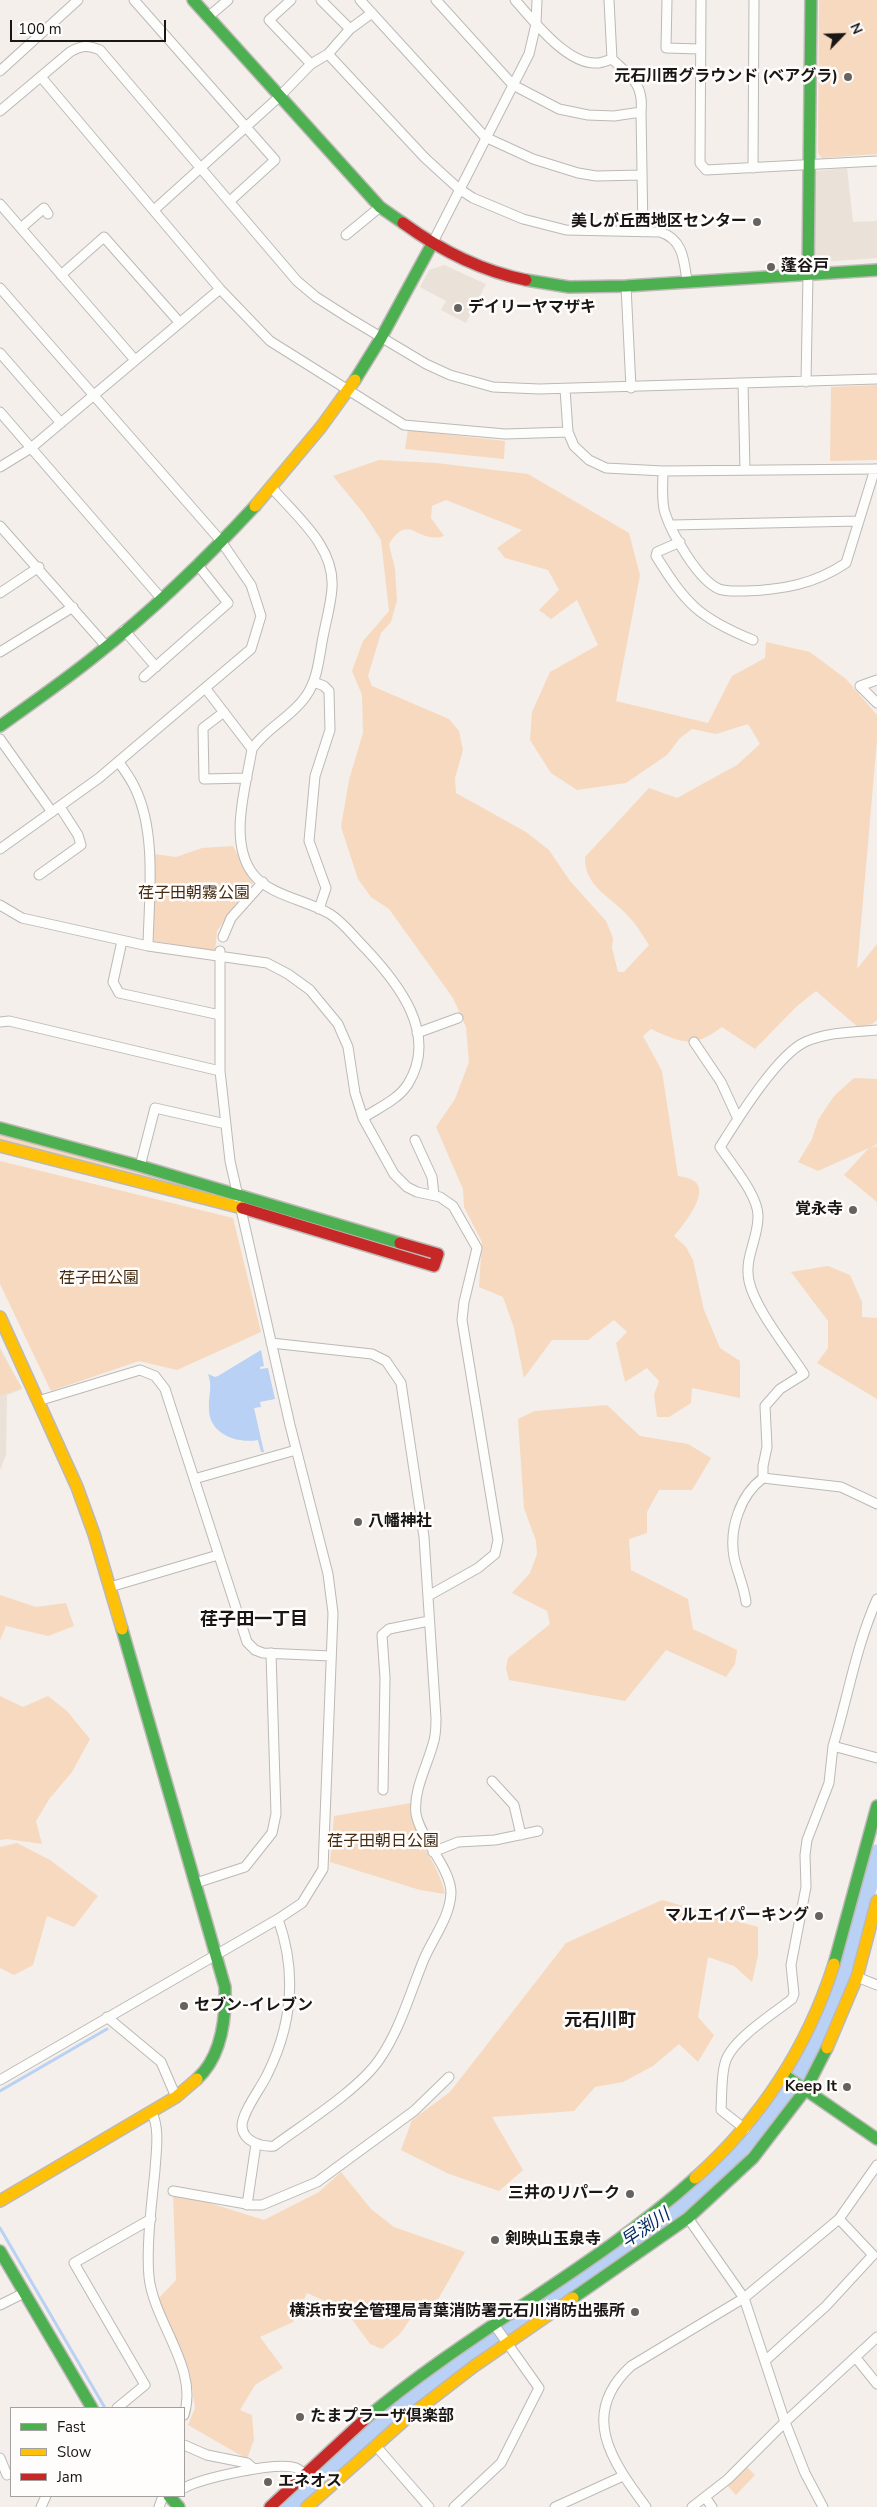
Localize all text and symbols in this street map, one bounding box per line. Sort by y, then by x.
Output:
scale bar [12,10,169,42]
north arrow [817,10,867,60]
text: 100 m [18,19,62,39]
text: N [845,20,867,37]
place label: 元石川西グラウンド (ベアグラ) [614,67,838,87]
marker: 元石川西グラウンド (ベアグラ) [842,71,854,83]
place label: 美しが丘西地区センター [571,212,747,232]
marker: 美しが丘西地区センター [751,216,763,228]
place label: 蓬谷戸 [781,257,829,277]
marker: 蓬谷戸 [765,261,777,273]
place label: デイリーヤマザキ [468,298,596,318]
marker: デイリーヤマザキ [452,302,464,314]
park label: 荏子田朝霧公園 [138,884,250,904]
place label: 覚永寺 [795,1200,843,1220]
marker: 覚永寺 [847,1204,859,1216]
park label: 荏子田公園 [59,1269,139,1289]
place label: 八幡神社 [368,1512,432,1532]
marker: 八幡神社 [352,1516,364,1528]
district label: 荏子田一丁目 [200,1610,308,1632]
park label: 荏子田朝日公園 [327,1832,439,1852]
place label: マルエイパーキング [665,1906,809,1926]
marker: マルエイパーキング [813,1910,825,1922]
place label: セブン-イレブン [194,1996,313,2016]
marker: セブン-イレブン [178,2000,190,2012]
district label: 元石川町 [564,2011,636,2033]
place label: Keep It [785,2077,837,2097]
marker: Keep It [841,2081,853,2093]
place label: 三井のリパーク [508,2184,620,2204]
marker: 三井のリパーク [624,2188,636,2200]
water label: 早渕川 [618,2205,674,2253]
place label: 剣映山玉泉寺 [505,2230,601,2250]
marker: 剣映山玉泉寺 [489,2234,501,2246]
place label: 横浜市安全管理局青葉消防署元石川消防出張所 [289,2302,625,2322]
marker: 横浜市安全管理局青葉消防署元石川消防出張所 [629,2306,641,2318]
legend [10,2407,185,2497]
place label: たまプラーザ倶楽部 [310,2407,454,2427]
marker: たまプラーザ倶楽部 [294,2411,306,2423]
text: Fast [57,2417,85,2437]
text: Slow [57,2442,91,2462]
text: Jam [57,2467,83,2487]
place label: エネオス [278,2472,342,2492]
marker: エネオス [262,2476,274,2488]

